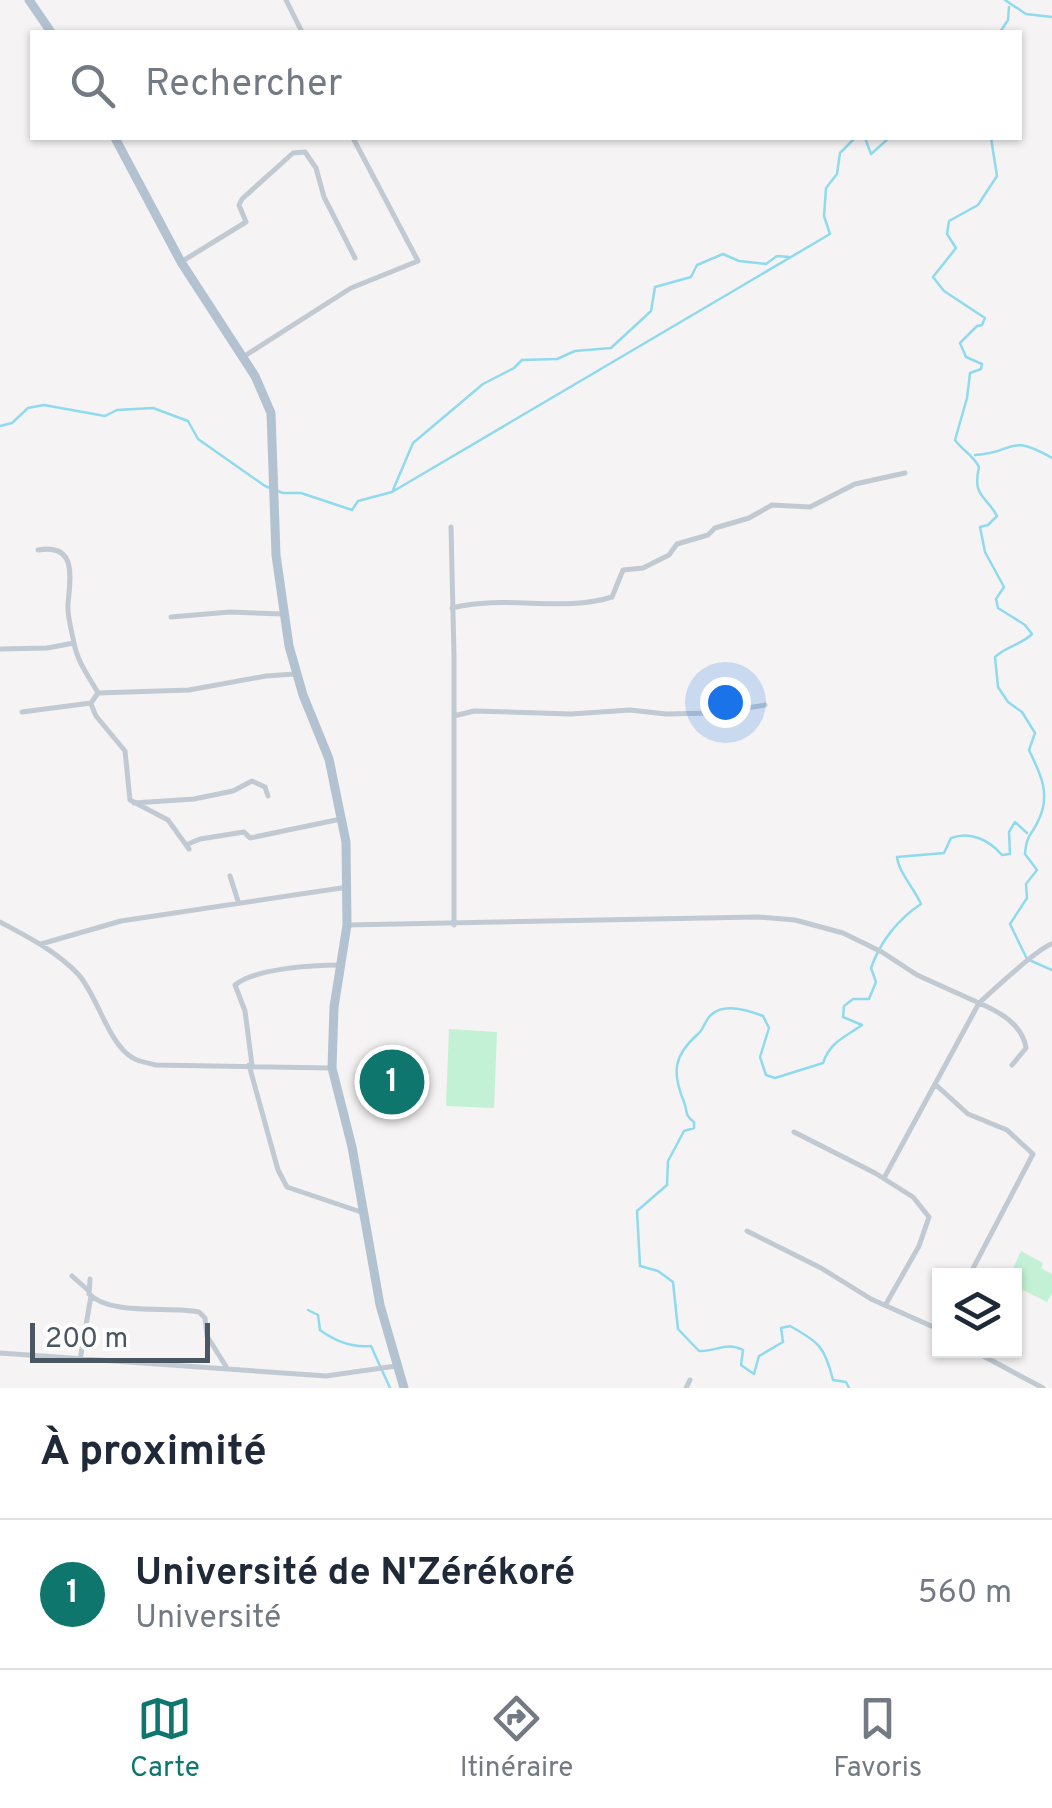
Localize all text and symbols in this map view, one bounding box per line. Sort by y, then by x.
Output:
search box [30,30,1022,140]
icon: search [65,58,120,113]
text: Rechercher [145,61,343,110]
your location [700,677,751,728]
pin: 1 [360,1044,424,1120]
map controls [932,1268,1022,1358]
button: layers [932,1268,1022,1358]
scale bar [30,1318,210,1362]
text: 200 m [45,1322,128,1358]
text: À proximité [40,1427,267,1480]
text: Université de N'Zérékoré [135,1550,575,1599]
text: 1 [66,1574,79,1614]
text: 560 m [918,1574,1012,1614]
text: Université [135,1599,281,1639]
tab: Carte [130,1691,200,1787]
tab: Itinéraire [460,1691,573,1787]
tab: Favoris [833,1691,922,1787]

